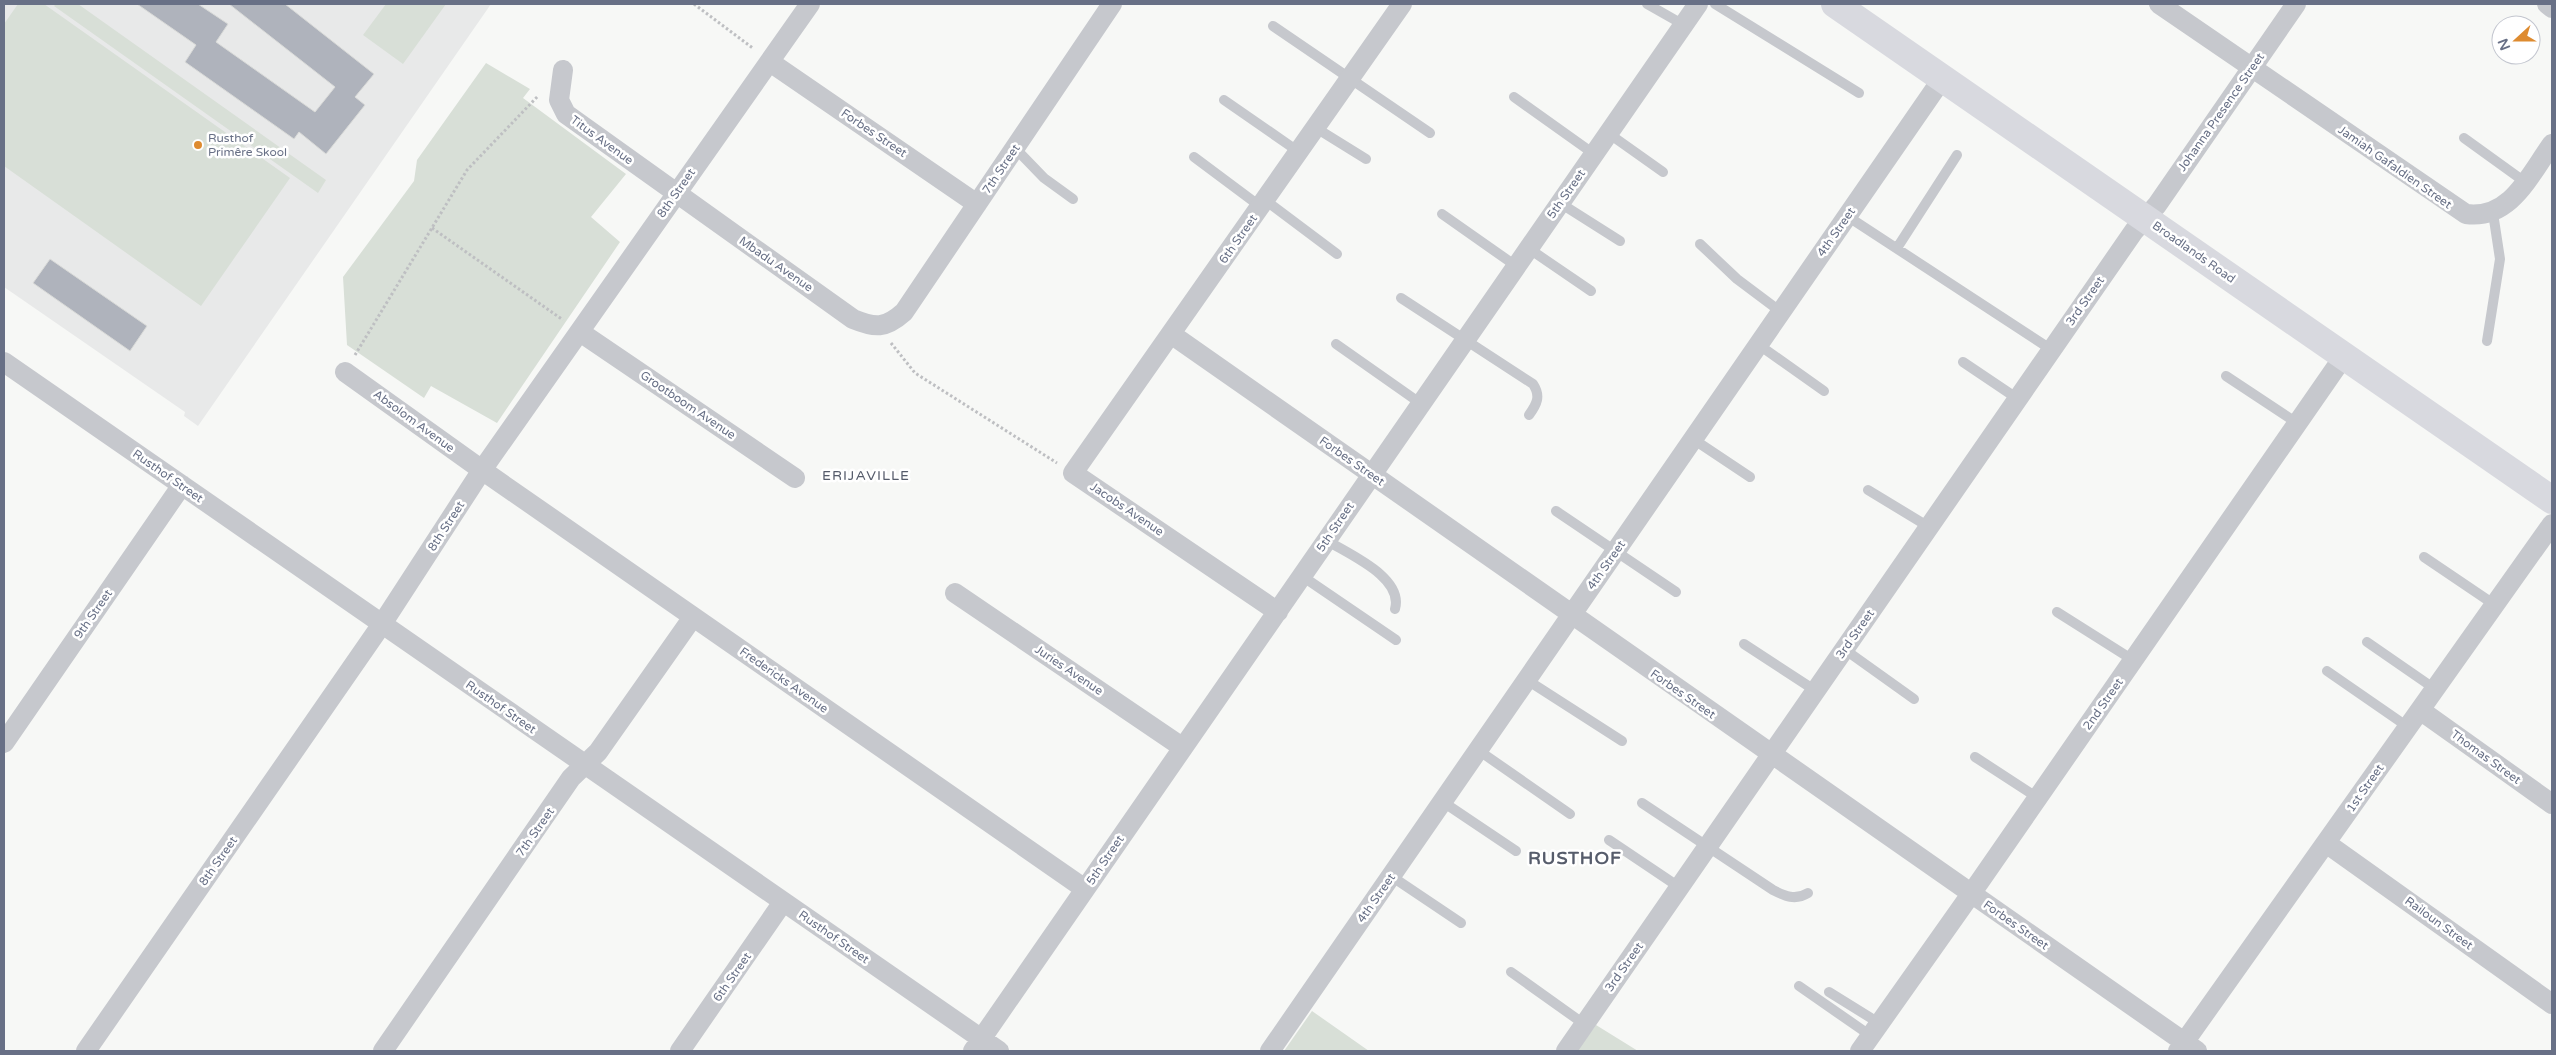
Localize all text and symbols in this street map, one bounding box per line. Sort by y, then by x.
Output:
north arrow [2491,15,2541,65]
text: N [2494,36,2514,53]
street label: Johanna Presence Street [2175,50,2267,174]
street label: Forbes Street [838,106,910,160]
street label: Titus Avenue [568,113,636,168]
street label: Jamiah Gafaldien Street [2336,122,2455,212]
place label: Rusthof Primêre Skool [208,131,287,159]
marker: Rusthof Primêre Skool [192,139,204,151]
street label: 7th Street [979,141,1023,196]
street label: 8th Street [654,165,698,220]
street label: 5th Street [1544,166,1588,221]
street label: 4th Street [1814,204,1858,259]
street label: 6th Street [1216,211,1260,266]
street label: Broadlands Road [2150,218,2238,286]
street label: Mbadu Avenue [736,233,816,295]
street label: 3rd Street [2063,273,2107,328]
street label: Grootboom Avenue [638,368,738,442]
street label: Absolom Avenue [371,387,457,455]
street label: Forbes Street [1317,433,1388,489]
street label: Rusthof Street [130,447,206,506]
district label: ERIJAVILLE [822,467,910,484]
street label: Jacobs Avenue [1088,479,1166,539]
street label: 8th Street [425,498,468,554]
street label: 5th Street [1313,499,1357,554]
street label: 4th Street [1584,537,1628,592]
street label: 9th Street [71,586,115,641]
street label: 3rd Street [1833,606,1877,661]
street label: Juries Avenue [1032,642,1106,698]
street label: Fredericks Avenue [737,644,831,716]
street label: Forbes Street [1648,666,1719,722]
street label: 2nd Street [2080,675,2126,733]
street label: Rusthof Street [463,678,539,737]
street label: Thomas Street [2448,727,2524,787]
street label: 1st Street [2343,761,2387,815]
street label: 7th Street [513,804,557,859]
street label: 5th Street [1083,832,1127,887]
street label: 8th Street [196,833,240,888]
district label: RUSTHOF [1528,847,1622,869]
street label: 4th Street [1354,870,1398,925]
street label: Railoun Street [2402,894,2476,953]
street label: Forbes Street [1981,897,2052,953]
street label: Rusthof Street [796,908,872,967]
street label: 3rd Street [1602,939,1646,994]
street label: 6th Street [710,949,754,1004]

